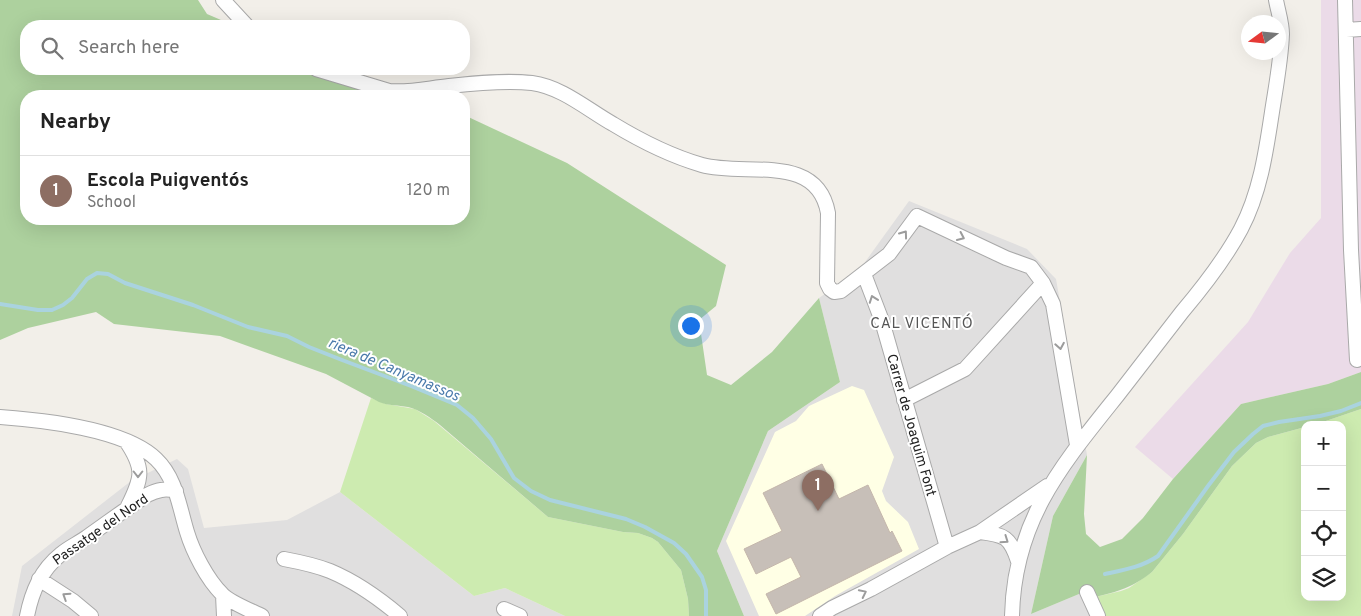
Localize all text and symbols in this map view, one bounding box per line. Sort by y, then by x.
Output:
north arrow [1241,15,1286,60]
search box [20,20,470,75]
icon: search [38,34,66,62]
text: Search here [78,36,180,60]
text: Nearby [40,109,111,136]
text: Escola Puigventós [87,169,249,193]
text: 1 [53,181,59,201]
text: 120 m [407,181,450,201]
text: School [87,193,136,213]
one-way arrow [898,230,907,240]
one-way arrow [956,230,965,241]
one-way arrow [869,296,879,304]
your location [678,313,704,339]
district label: CAL VICENTÓ [870,313,974,334]
water label: riera de Canyamassos [325,334,462,407]
one-way arrow [1055,342,1065,351]
street label: Carrer de Joaquim Font [882,352,939,499]
map controls [1301,421,1346,601]
button: + [1301,421,1346,466]
button: − [1301,466,1346,511]
one-way arrow [133,470,143,478]
pin: 1 [802,470,834,511]
street label: Passatge del Nord [50,491,152,570]
button: locate [1301,511,1346,556]
one-way arrow [999,534,1009,543]
button: layers [1301,556,1346,601]
one-way arrow [858,589,867,599]
one-way arrow [62,593,72,602]

